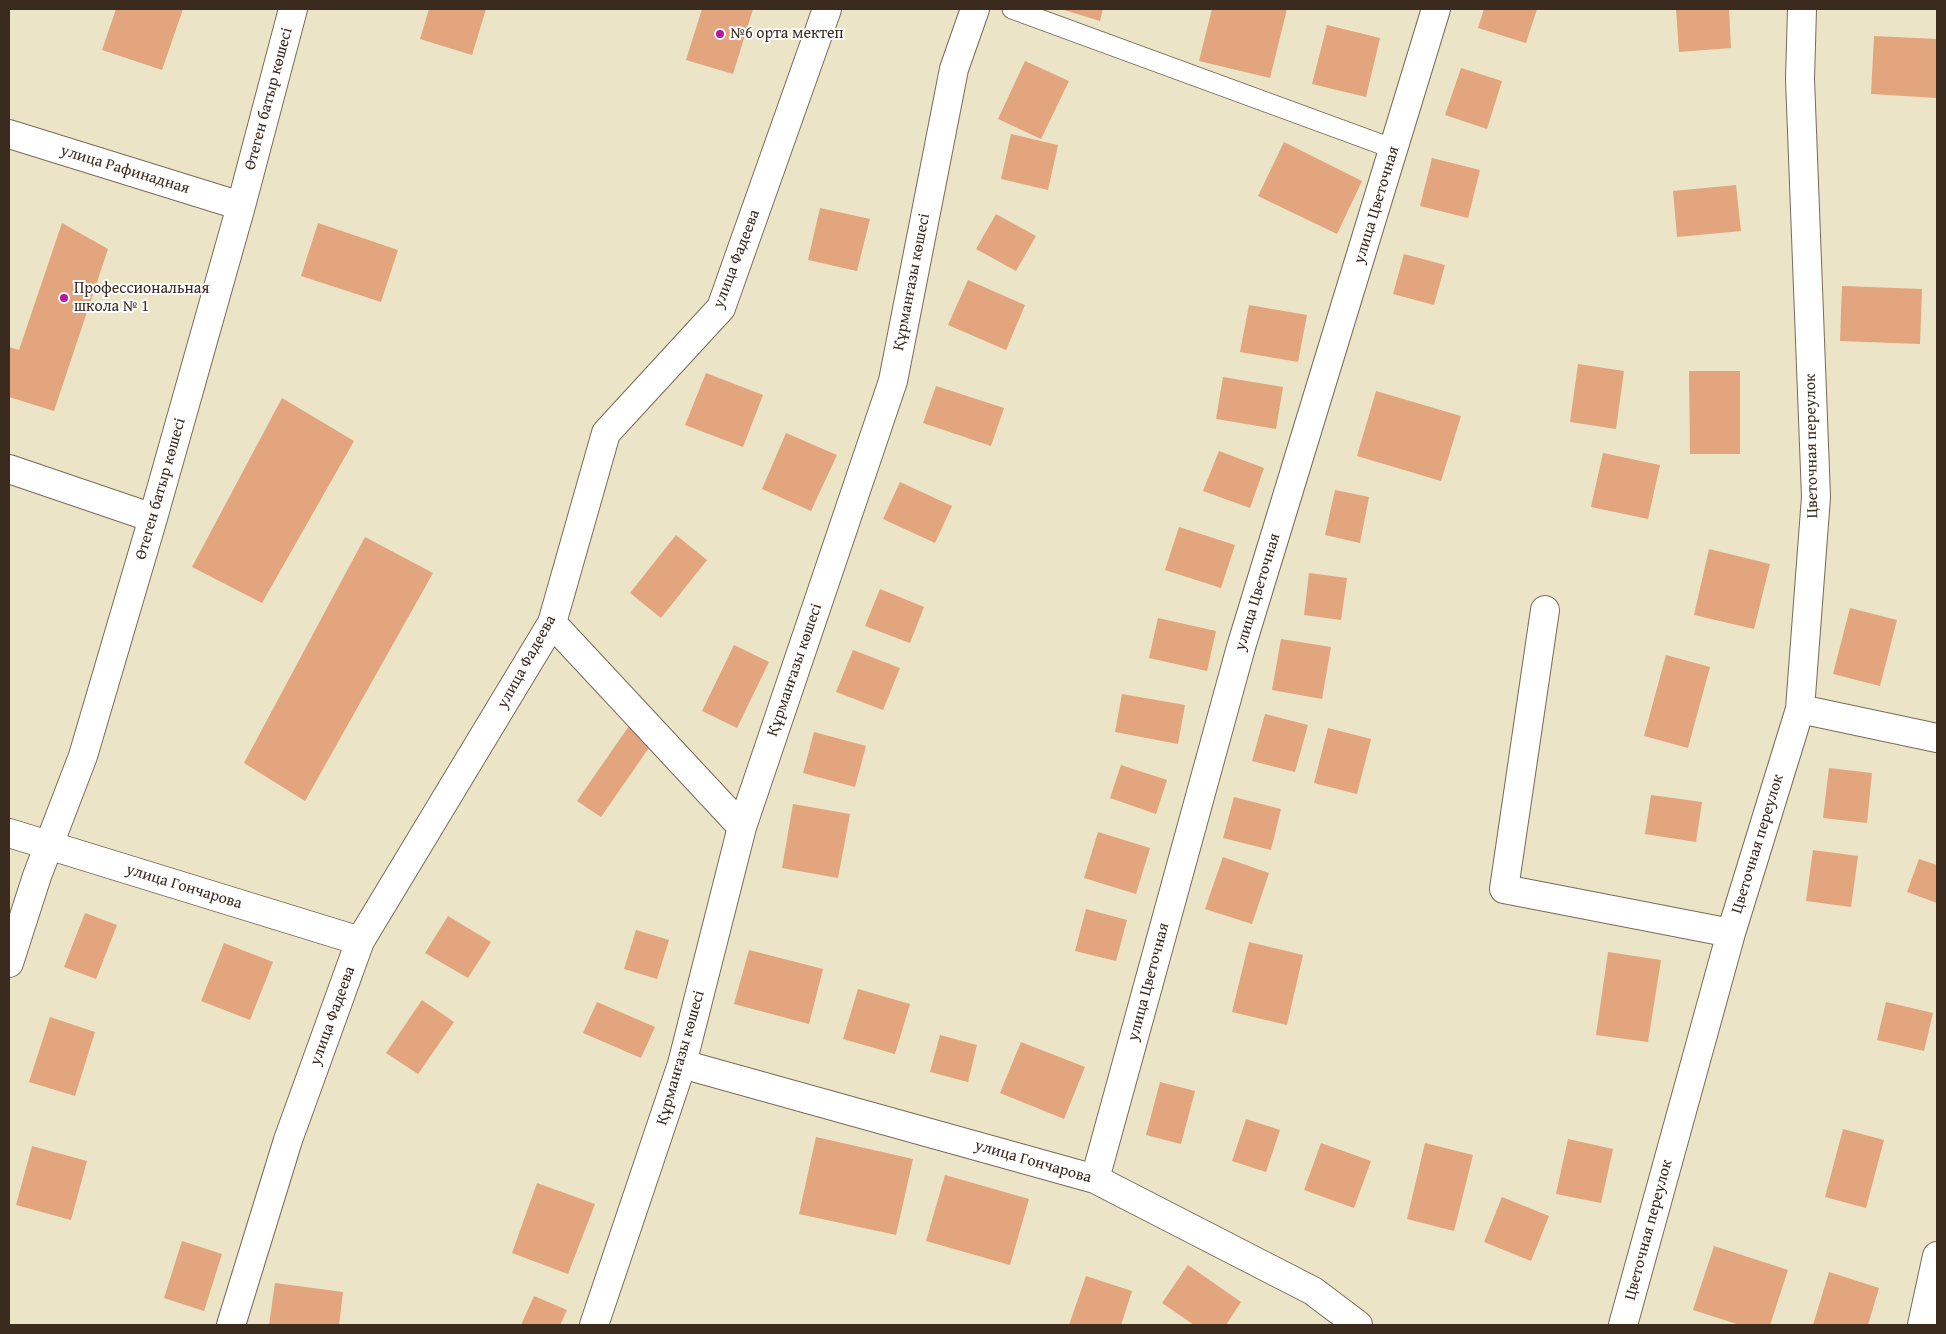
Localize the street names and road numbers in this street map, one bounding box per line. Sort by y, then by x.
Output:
street label: Өтеген батыр көшесі [241,26,297,172]
street label: улица Рафинадная [58,141,192,199]
street label: улица Цветочная [1350,144,1404,266]
street label: улица Фадеева [709,207,765,311]
street label: Құрманғазы көшесі [889,212,935,352]
street label: Цветочная переулок [1801,373,1823,519]
street label: Өтеген батыр көшесі [132,416,190,562]
street label: улица Цветочная [1231,531,1285,653]
street label: Құрманғазы көшесі [763,601,827,739]
street label: улица Фадеева [493,612,561,712]
street label: Цветочная переулок [1728,772,1788,916]
street label: улица Гончарова [124,860,244,914]
street label: улица Цветочная [1124,921,1174,1043]
street label: улица Фадеева [306,964,360,1068]
street label: Құрманғазы көшесі [653,988,709,1128]
street label: улица Гончарова [973,1136,1093,1188]
street label: Цветочная переулок [1621,1158,1677,1302]

